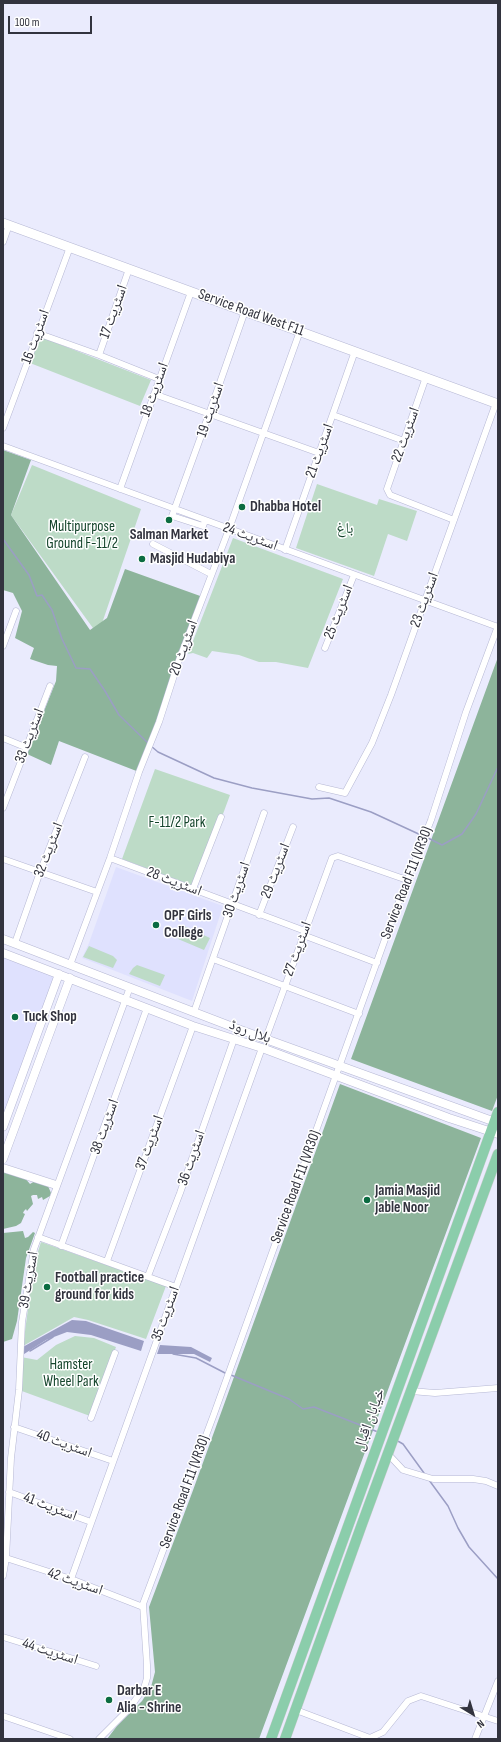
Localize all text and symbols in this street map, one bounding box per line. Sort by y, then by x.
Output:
scale bar [10,8,94,34]
text: 100 m [15,15,40,30]
street label: اسٹریٹ 17 [96,283,132,341]
street label: Service Road West F11 [196,285,306,341]
street label: اسٹریٹ 16 [18,307,54,367]
street label: اسٹریٹ 18 [137,360,173,420]
street label: اسٹریٹ 19 [193,380,229,440]
street label: اسٹریٹ 22 [388,405,424,465]
street label: اسٹریٹ 21 [302,422,338,480]
place label: Dhabba Hotel [250,498,321,516]
marker: Dhabba Hotel [237,502,247,512]
marker: Salman Market [164,515,174,525]
park label: Multipurpose Ground F-11/2 [46,518,118,553]
street label: اسٹریٹ 24 [220,519,280,555]
park label: باغ [337,520,353,538]
place label: Salman Market [130,526,208,544]
place label: Masjid Hudabiya [150,550,235,568]
marker: Masjid Hudabiya [137,554,147,564]
street label: اسٹریٹ 23 [407,570,443,630]
street label: اسٹریٹ 25 [320,582,358,642]
street label: اسٹریٹ 20 [166,618,202,678]
street label: اسٹریٹ 33 [11,706,49,766]
park label: F-11/2 Park [149,814,205,832]
street label: اسٹریٹ 32 [30,820,68,880]
street label: Service Road F11 (VR30) [377,824,437,942]
street label: اسٹریٹ 29 [257,841,295,901]
street label: اسٹریٹ 30 [219,860,255,920]
street label: اسٹریٹ 28 [144,863,204,901]
place label: OPF Girls College [164,907,212,942]
street label: اسٹریٹ 27 [280,919,316,979]
marker: OPF Girls College [151,920,161,930]
place label: Tuck Shop [23,1008,77,1026]
marker: Tuck Shop [10,1012,20,1022]
street label: ہلال روڈ [226,1016,274,1048]
street label: اسٹریٹ 38 [87,1097,123,1157]
street label: اسٹریٹ 37 [132,1113,168,1173]
street label: اسٹریٹ 36 [174,1128,210,1188]
street label: Service Road F11 (VR30) [267,1128,325,1246]
place label: Jamia Masjid Jable Noor [375,1182,440,1217]
marker: Jamia Masjid Jable Noor [362,1195,372,1205]
street label: اسٹریٹ 39 [15,1250,43,1310]
place label: Football practice ground for kids [55,1269,144,1304]
marker: Football practice ground for kids [42,1282,52,1292]
street label: اسٹریٹ 35 [148,1284,184,1344]
park label: Hamster Wheel Park [43,1356,99,1391]
street label: خیابان اقبال [350,1386,390,1454]
street label: اسٹریٹ 40 [34,1426,94,1462]
street label: Service Road F11 (VR30) [156,1433,214,1551]
street label: اسٹریٹ 41 [21,1489,79,1525]
street label: اسٹریٹ 42 [45,1564,105,1600]
street label: اسٹریٹ 44 [20,1635,80,1669]
place label: Darbar E Alia - Shrine [117,1682,181,1717]
north arrow [453,1694,493,1734]
marker: Darbar E Alia - Shrine [104,1695,114,1705]
text: N [474,1717,487,1731]

